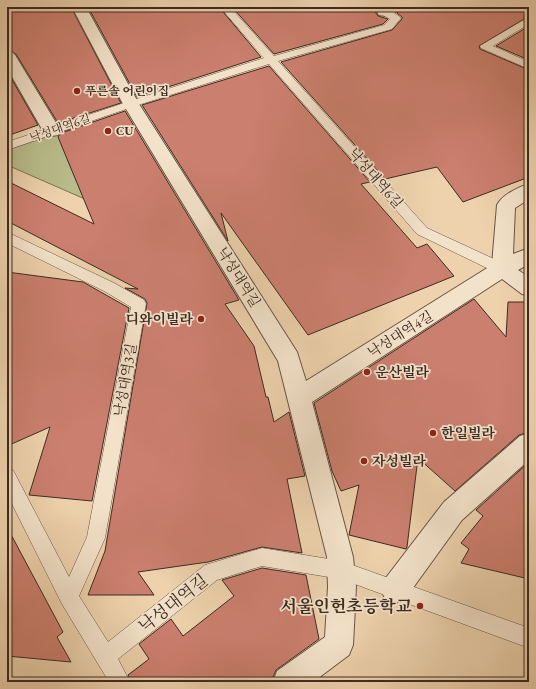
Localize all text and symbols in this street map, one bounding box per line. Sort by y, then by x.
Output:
place label: 푸른솔 어린이집 [85,83,169,99]
marker: 푸른솔 어린이집 [72,86,82,96]
street label: 낙성대역6길 [27,110,93,146]
place label: CU [116,123,134,139]
marker: CU [103,126,113,136]
street label: 낙성대역6길 [345,144,407,212]
street label: 낙성대역길 [213,244,265,310]
street label: 낙성대역4길 [364,307,436,361]
place label: 디와이빌라 [125,310,193,328]
marker: 디와이빌라 [196,314,206,324]
street label: 낙성대역3길 [110,342,140,418]
place label: 운산빌라 [375,363,430,381]
marker: 운산빌라 [362,367,372,377]
place label: 한일빌라 [441,424,496,442]
marker: 한일빌라 [428,428,438,438]
place label: 자성빌라 [372,452,427,470]
marker: 자성빌라 [359,456,369,466]
street label: 낙성대역길 [134,569,212,637]
place label: 서울인헌초등학교 [281,595,413,617]
marker: 서울인헌초등학교 [415,601,425,611]

